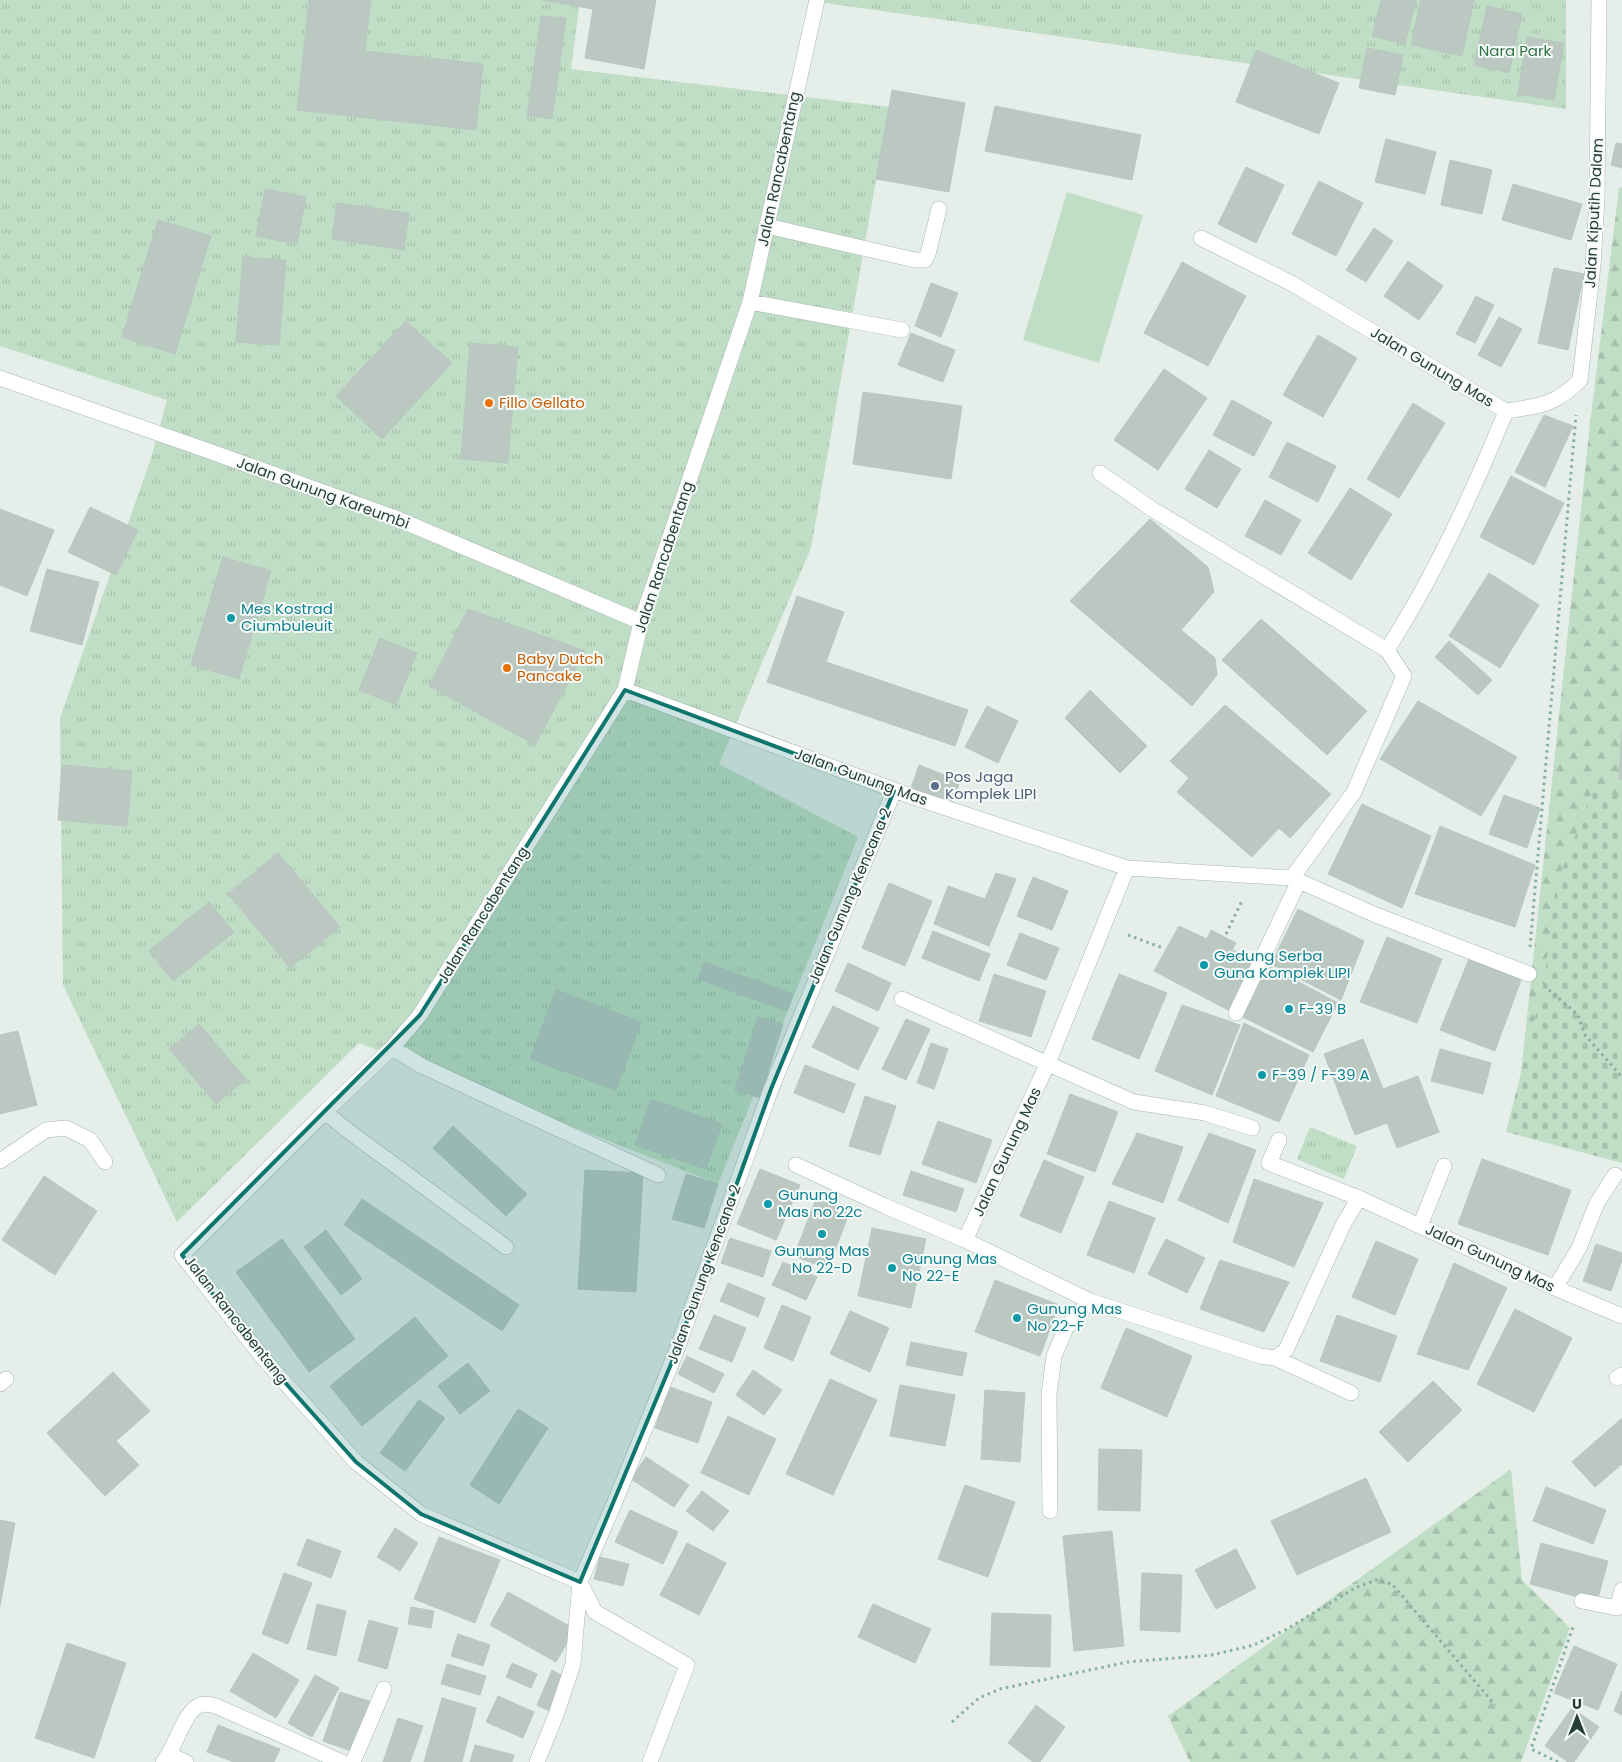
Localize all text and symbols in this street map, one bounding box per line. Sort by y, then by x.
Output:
park label: Nara Park [1479,40,1552,61]
street label: Jalan Rancabentang [752,89,805,248]
street label: Jalan Kiputih Dalam [1579,137,1608,289]
street label: Jalan Gunung Mas [1367,321,1498,412]
place label: Fillo Gellato [499,392,585,413]
marker: Fillo Gellato [483,397,495,409]
street label: Jalan Gunung Kareumbi [234,451,413,534]
street label: Jalan Rancabentang [629,478,698,635]
place label: Mes Kostrad Ciumbuleuit [241,598,333,636]
marker: Mes Kostrad Ciumbuleuit [225,612,237,624]
place label: Baby Dutch Pancake [517,648,603,686]
marker: Baby Dutch Pancake [501,662,513,674]
street label: Jalan Gunung Mas [792,743,931,811]
place label: Pos Jaga Komplek LIPI [945,766,1036,804]
marker: Pos Jaga Komplek LIPI [929,780,941,792]
street label: Jalan Gunung Kencana 2 [803,805,896,987]
street label: Jalan Rancabentang [432,842,533,987]
place label: Gedung Serba Guna Komplek LIPI [1214,945,1350,983]
marker: Gedung Serba Guna Komplek LIPI [1198,959,1210,971]
place label: F-39 B [1299,998,1346,1019]
marker: F-39 B [1283,1003,1295,1015]
place label: F-39 / F-39 A [1272,1064,1370,1085]
marker: F-39 / F-39 A [1256,1069,1268,1081]
street label: Jalan Gunung Mas [967,1083,1046,1220]
street label: Jalan Gunung Kencana 2 [661,1181,746,1366]
place label: Gunung Mas no 22c [778,1184,862,1222]
marker: Gunung Mas no 22c [762,1198,774,1210]
street label: Jalan Gunung Mas [1422,1218,1559,1297]
marker: Gunung Mas No 22-D [816,1228,828,1240]
place label: Gunung Mas No 22-D [774,1240,870,1278]
place label: Gunung Mas No 22-E [902,1248,997,1286]
street label: Jalan Rancabentang [179,1251,293,1388]
marker: Gunung Mas No 22-E [886,1262,898,1274]
place label: Gunung Mas No 22-F [1027,1298,1122,1336]
marker: Gunung Mas No 22-F [1011,1312,1023,1324]
north arrow [1552,1692,1602,1742]
text: U [1572,1694,1582,1714]

